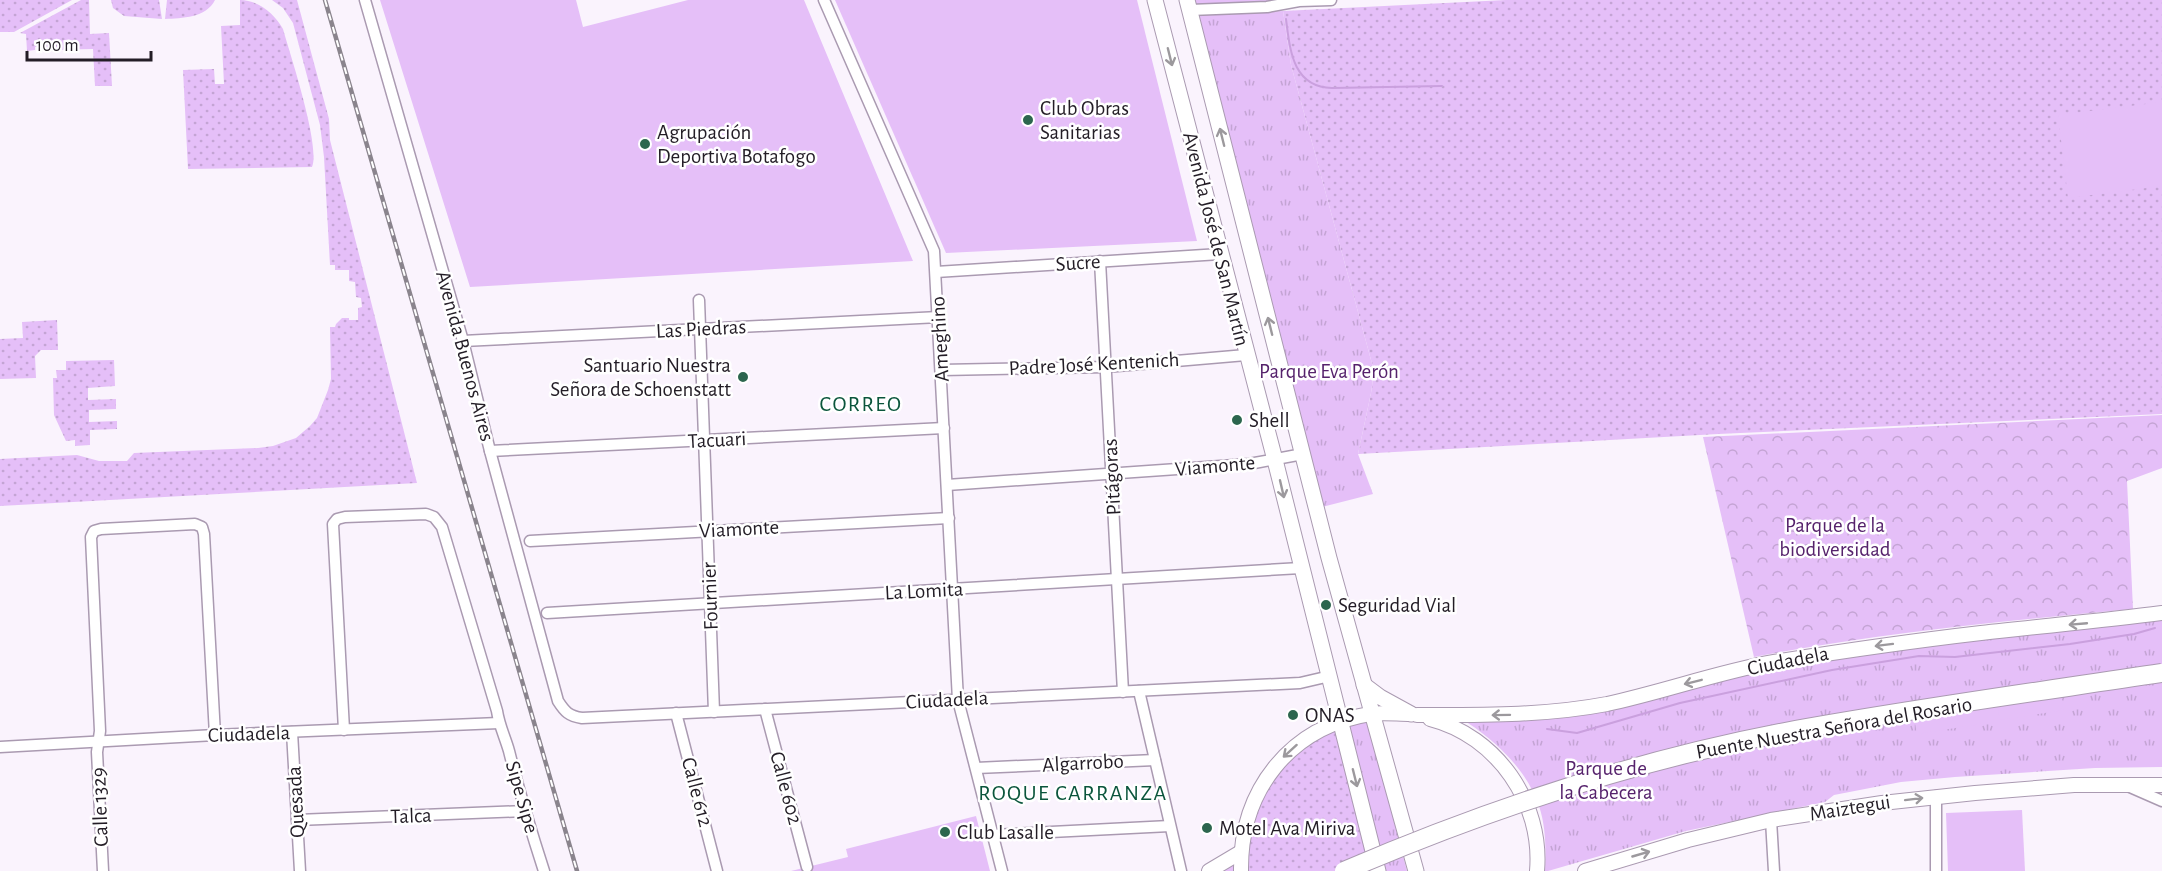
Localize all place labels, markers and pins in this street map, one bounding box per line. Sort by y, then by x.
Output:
place label: Club Obras Sanitarias [1040,98,1129,143]
marker: Club Obras Sanitarias [1021,113,1035,127]
place label: Agrupación Deportiva Botafogo [657,122,816,167]
marker: Agrupación Deportiva Botafogo [638,137,652,151]
place label: Santuario Nuestra Señora de Schoenstatt [550,355,731,400]
marker: Santuario Nuestra Señora de Schoenstatt [736,370,750,384]
place label: Shell [1249,410,1290,431]
marker: Shell [1230,413,1244,427]
place label: Seguridad Vial [1338,595,1456,616]
marker: Seguridad Vial [1319,598,1333,612]
place label: ONAS [1305,705,1355,726]
marker: ONAS [1286,708,1300,722]
place label: Motel Ava Miriva [1219,818,1356,839]
marker: Motel Ava Miriva [1200,821,1214,835]
place label: Club Lasalle [957,822,1054,843]
marker: Club Lasalle [938,825,952,839]

